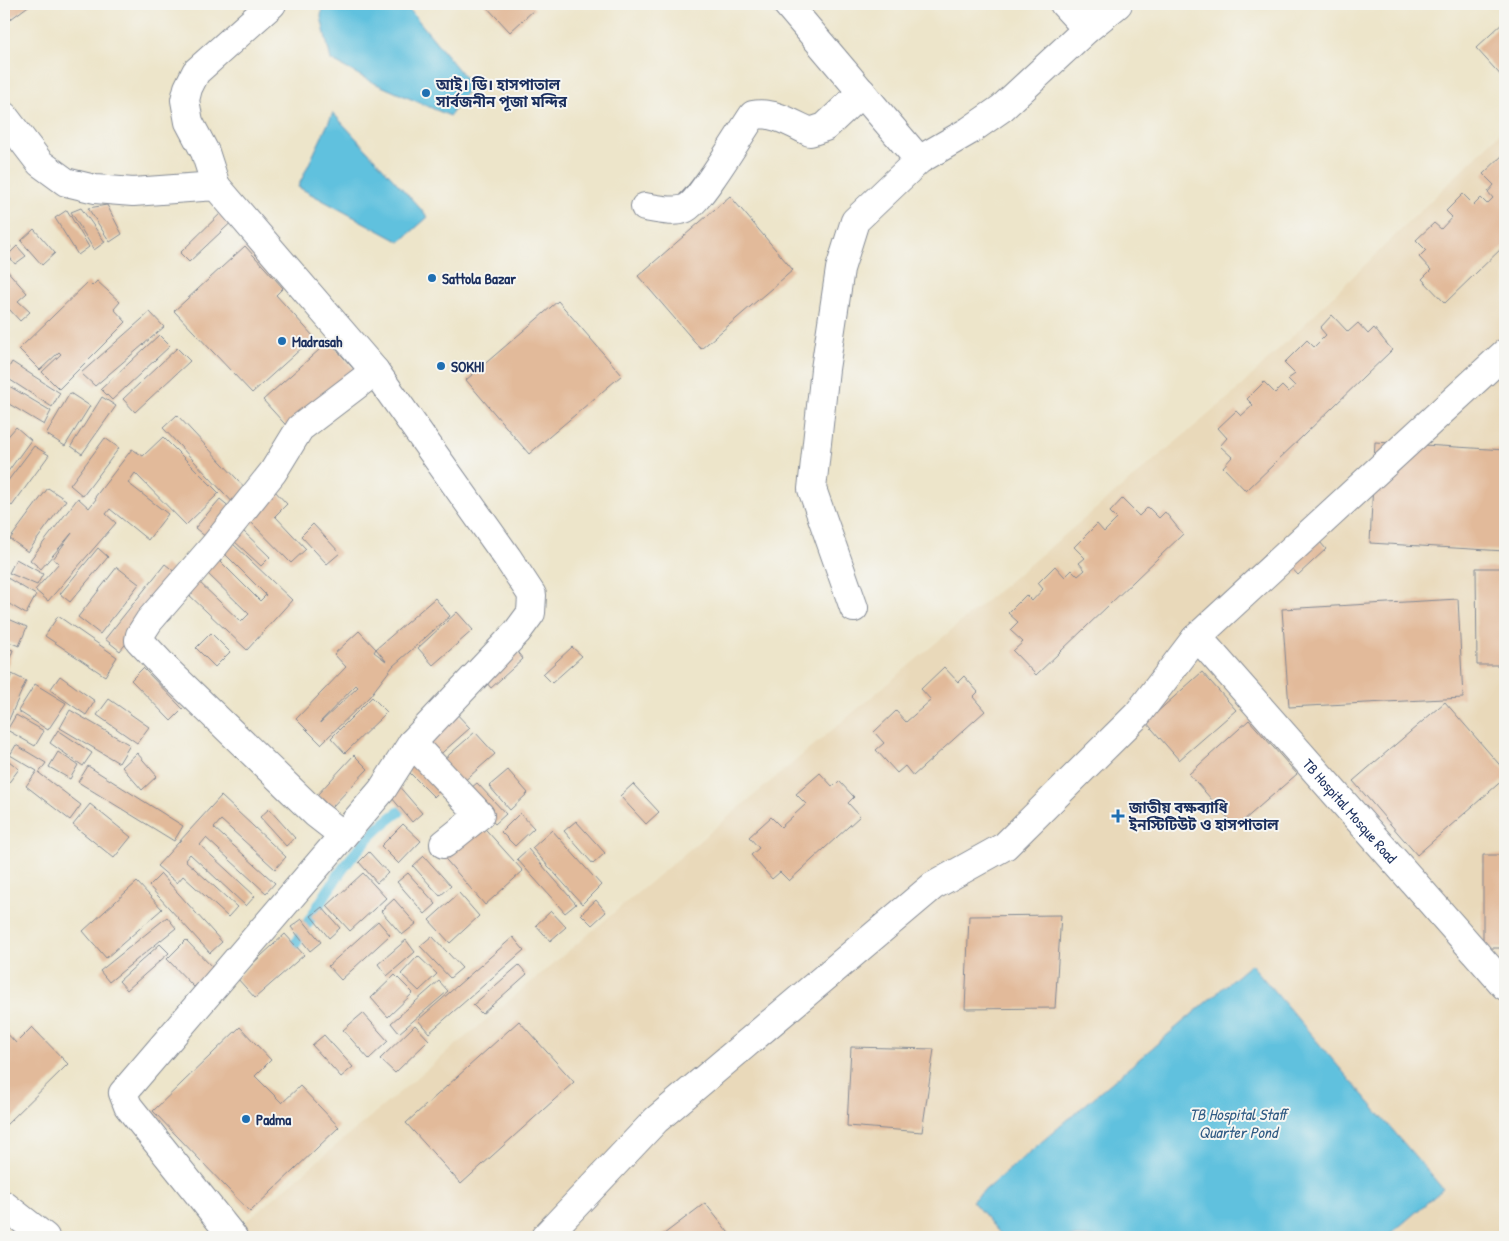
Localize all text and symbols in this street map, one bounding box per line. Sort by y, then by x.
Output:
place label: আই। ডি। হাসপাতাল সার্বজনীন পূজা মন্দির [435,74,568,112]
marker: আই। ডি। হাসপাতাল সার্বজনীন পূজা মন্দির [420,87,432,99]
place label: Sattola Bazar [442,268,516,289]
marker: Sattola Bazar [426,272,438,284]
place label: Madrasah [292,331,343,352]
marker: Madrasah [276,335,288,347]
place label: SOKHI [451,356,485,377]
marker: SOKHI [435,360,447,372]
street label: TB Hospital Mosque Road [1298,754,1402,867]
place label: জাতীয় বক্ষব্যাধি ইনস্টিটিউট ও হাসপাতাল [1128,797,1279,835]
marker: জাতীয় বক্ষব্যাধি ইনস্টিটিউট ও হাসপাতাল [1111,809,1125,823]
water label: TB Hospital Staff Quarter Pond [1189,1103,1290,1143]
place label: Padma [256,1109,291,1130]
marker: Padma [240,1113,252,1125]

